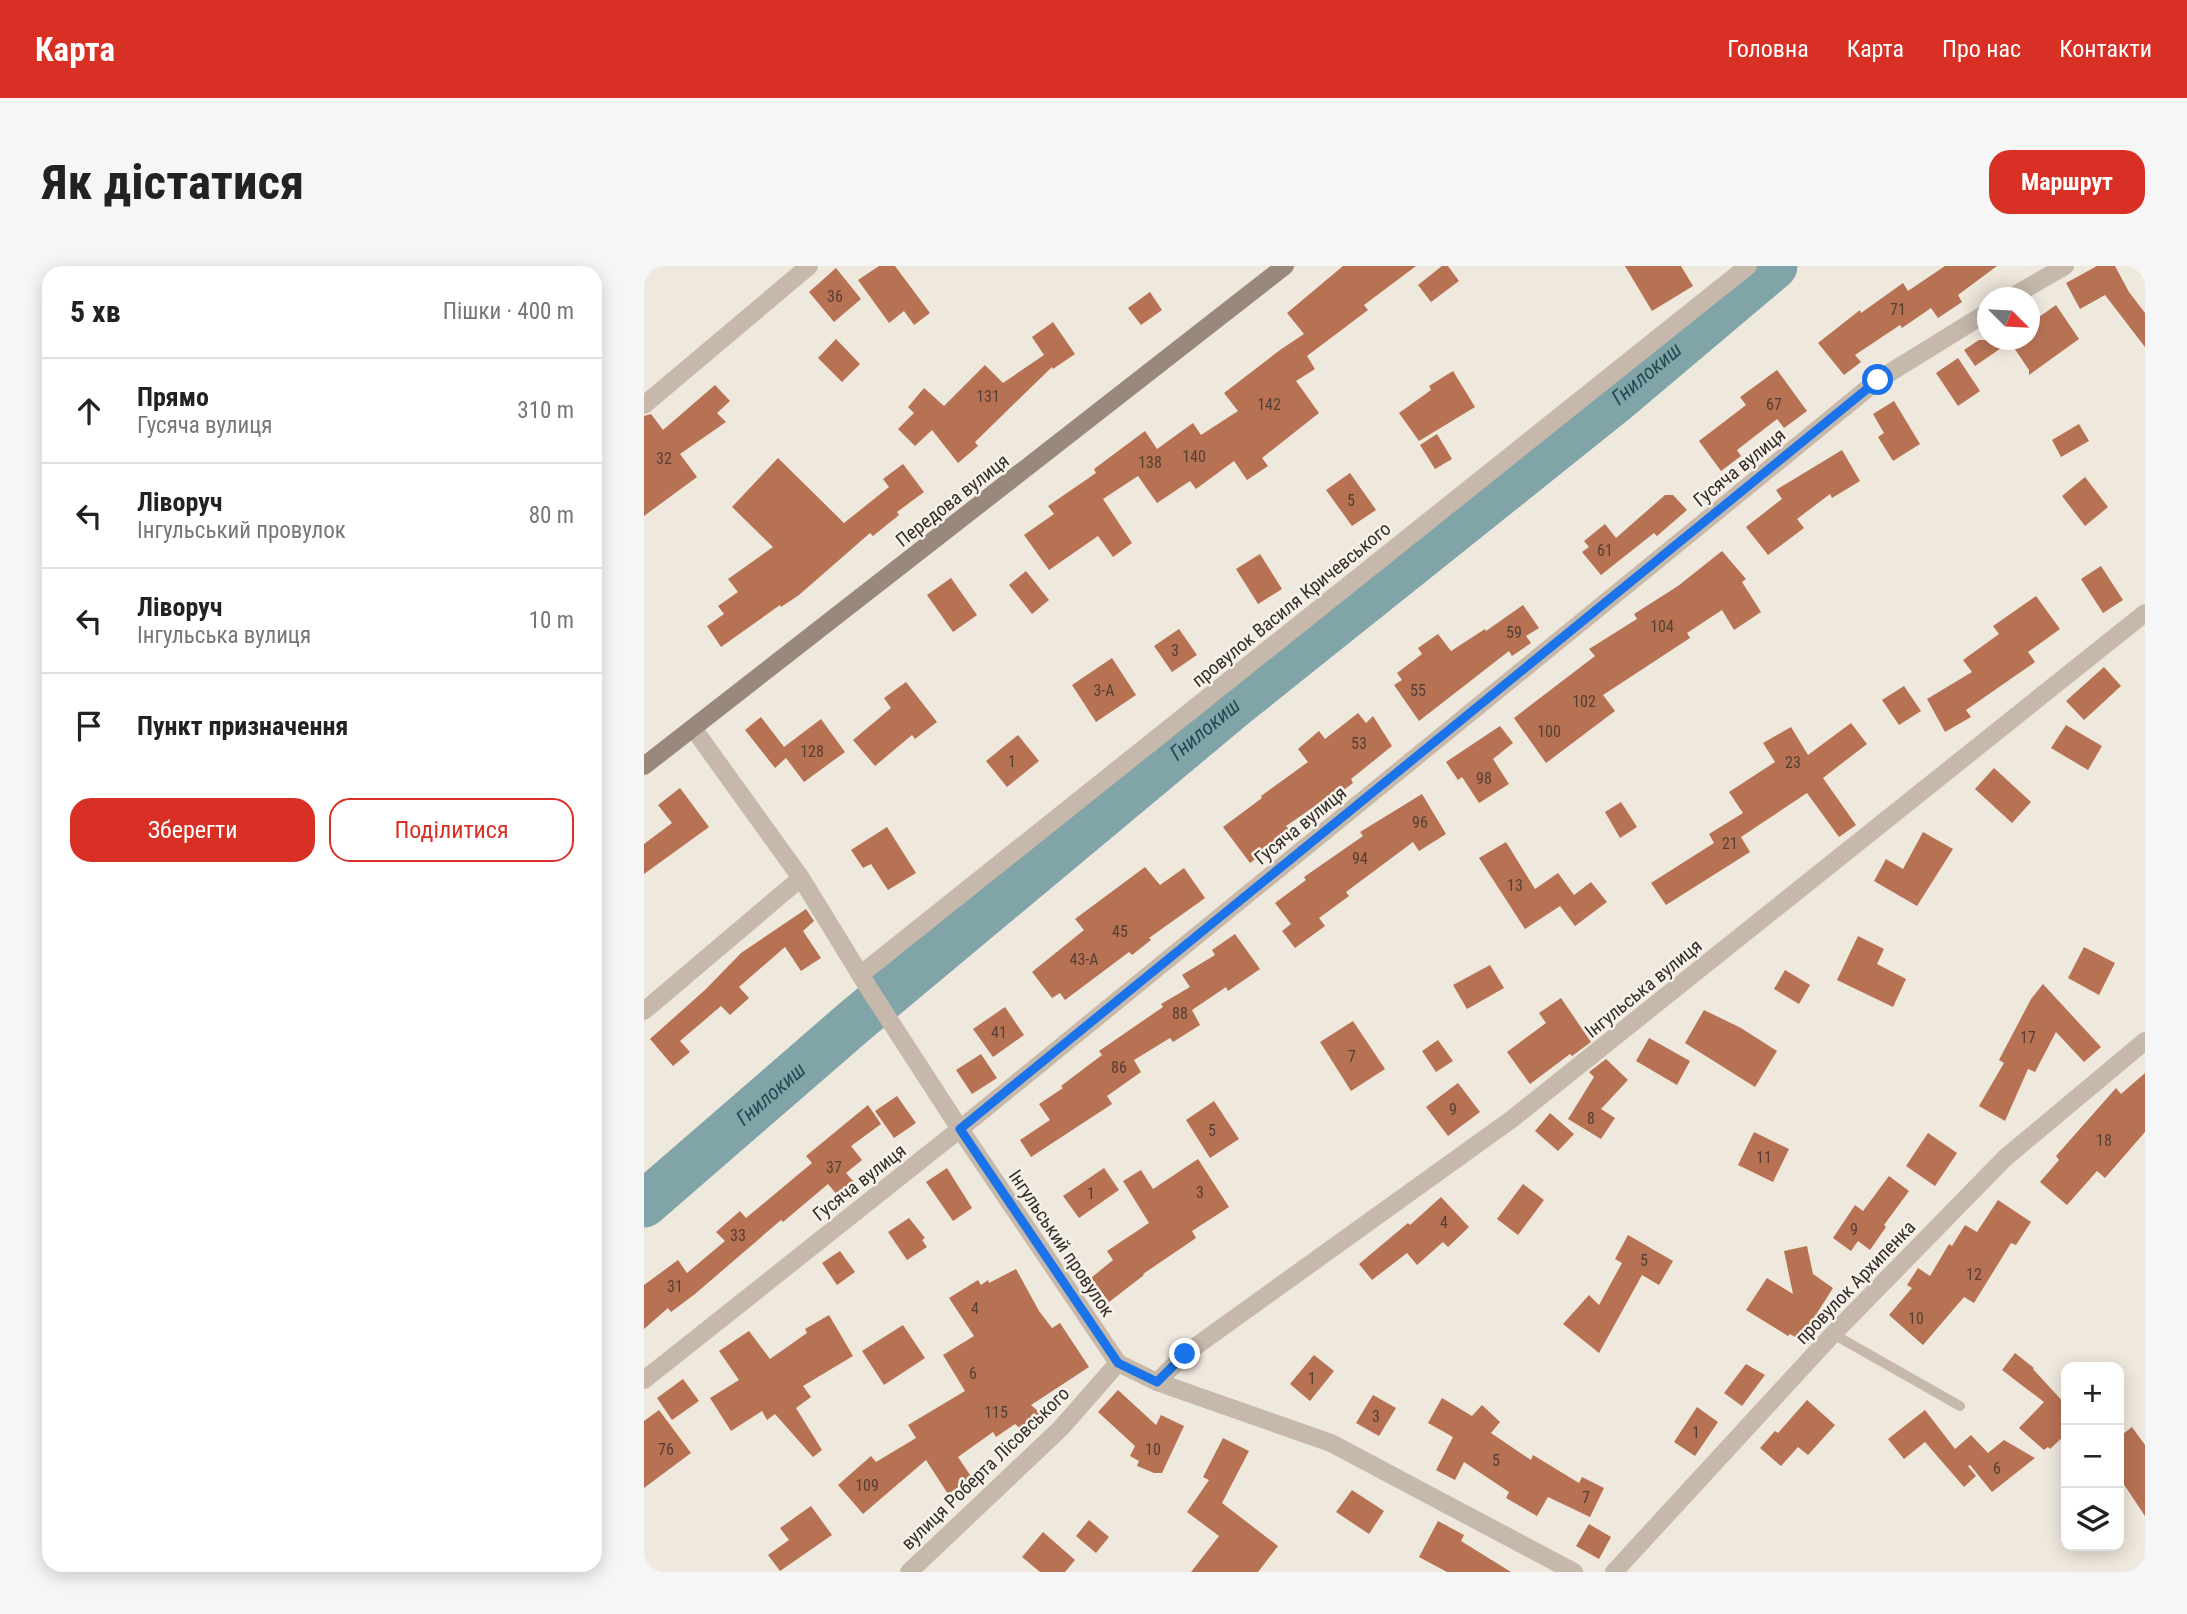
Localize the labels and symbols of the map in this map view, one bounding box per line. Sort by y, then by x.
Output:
house number: 36 [827,287,843,306]
north arrow [1977,287,2040,350]
house number: 71 [1890,300,1906,319]
water label: Гнилокиш [1607,337,1686,410]
route start [1862,364,1893,395]
house number: 131 [976,387,1000,406]
house number: 142 [1257,395,1281,414]
house number: 67 [1766,395,1782,414]
street label: Гусяча вулиця [1689,423,1790,512]
house number: 140 [1182,447,1206,466]
house number: 32 [656,449,672,468]
street label: Передова вулиця [891,449,1014,552]
house number: 138 [1138,453,1162,472]
house number: 5 [1347,491,1355,510]
street label: провулок Василя Кричевського [1187,517,1395,692]
house number: 61 [1597,541,1613,560]
house number: 104 [1650,617,1674,636]
house number: 59 [1506,623,1522,642]
house number: 3 [1171,641,1179,660]
house number: 3-А [1093,681,1115,700]
house number: 55 [1410,681,1426,700]
house number: 102 [1572,692,1596,711]
water label: Гнилокиш [1165,693,1245,765]
house number: 100 [1537,722,1561,741]
house number: 53 [1351,734,1367,753]
house number: 128 [800,742,824,761]
house number: 1 [1008,752,1016,771]
house number: 23 [1785,753,1801,772]
house number: 98 [1476,769,1492,788]
street label: Гусяча вулиця [1250,781,1351,870]
house number: 96 [1412,813,1428,832]
house number: 21 [1722,834,1738,853]
house number: 94 [1352,849,1368,868]
house number: 13 [1507,876,1523,895]
house number: 45 [1112,922,1128,941]
street label: Інгульська вулиця [1580,934,1706,1043]
house number: 43-А [1070,950,1099,969]
house number: 88 [1172,1004,1188,1023]
house number: 41 [991,1023,1007,1042]
house number: 17 [2020,1028,2036,1047]
house number: 7 [1348,1047,1356,1066]
water label: Гнилокиш [731,1057,810,1130]
house number: 86 [1111,1058,1127,1077]
house number: 9 [1449,1100,1457,1119]
house number: 8 [1587,1109,1595,1128]
house number: 5 [1208,1121,1216,1140]
house number: 18 [2096,1131,2112,1150]
street label: Гусяча вулиця [808,1139,910,1226]
house number: 11 [1756,1148,1772,1167]
house number: 37 [826,1158,842,1177]
street label: Інгульський провулок [1004,1165,1119,1321]
house number: 3 [1196,1183,1204,1202]
house number: 1 [1087,1184,1095,1203]
house number: 4 [1440,1213,1448,1232]
street label: провулок Архипенка [1790,1216,1920,1349]
house number: 9 [1850,1220,1858,1239]
house number: 33 [730,1226,746,1245]
house number: 5 [1640,1251,1648,1270]
house number: 12 [1966,1265,1982,1284]
house number: 31 [667,1277,683,1296]
house number: 4 [971,1299,979,1318]
house number: 10 [1908,1309,1924,1328]
route end [1169,1338,1200,1369]
house number: 6 [969,1364,977,1383]
house number: 1 [1308,1369,1316,1388]
street label: вулиця Роберта Лісовського [897,1382,1074,1555]
house number: 115 [984,1403,1008,1422]
house number: 3 [1372,1407,1380,1426]
house number: 1 [1692,1423,1700,1442]
house number: 76 [658,1440,674,1459]
house number: 10 [1145,1440,1161,1459]
house number: 5 [1492,1451,1500,1470]
house number: 6 [1993,1459,2001,1478]
house number: 109 [855,1476,879,1495]
house number: 7 [1582,1488,1590,1507]

